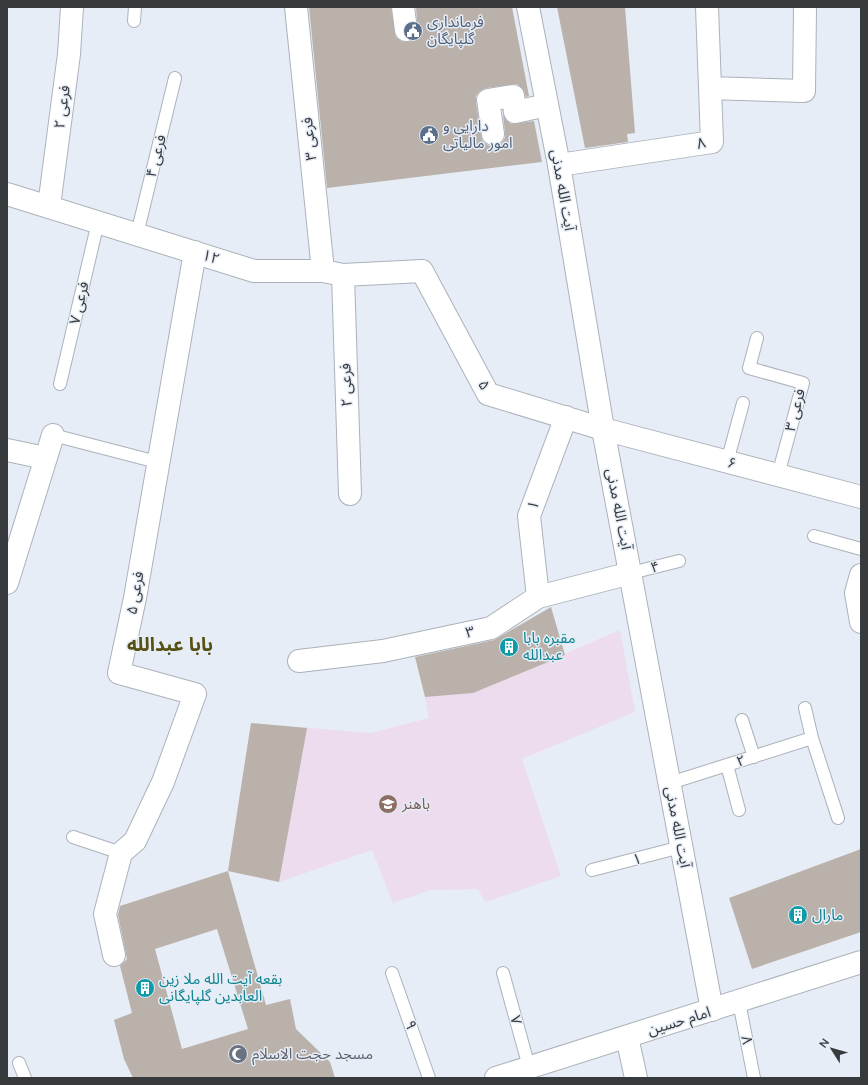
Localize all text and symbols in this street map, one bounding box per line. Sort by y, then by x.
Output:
place label: فرمانداری گلپایگان [427,12,484,49]
public building icon: فرمانداری گلپایگان [402,20,424,42]
street label: فرعی ۲ [49,84,74,130]
street label: فرعی ۳ [297,116,320,162]
place label: دارایی و امور مالیاتی [443,116,513,152]
public building icon: دارایی و امور مالیاتی [418,124,440,146]
street label: فرعی ۴ [141,132,170,179]
street label: ۸ [694,132,708,153]
street label: آیت الله مدنی [547,148,580,233]
street label: ۱۲ [200,245,222,268]
street label: فرعی ۷ [64,279,93,326]
street label: فرعی ۲ [335,363,356,407]
street label: ۵ [474,376,495,393]
street label: فرعی ۳ [780,386,809,433]
street label: ۶ [726,452,739,473]
street label: آیت الله مدنی [602,467,637,552]
street label: ۱ [522,498,543,512]
street label: ۴ [648,556,661,577]
street label: فرعی ۵ [121,570,148,616]
street label: ۳ [464,621,476,642]
place label: مقبره بابا عبدالله [523,628,576,664]
district label: بابا عبدالله [127,632,213,656]
building icon: مقبره بابا عبدالله [498,636,520,658]
street label: ۲ [734,750,748,771]
street label: آیت الله مدنی [661,785,696,870]
school or university icon: باهنر [377,793,399,815]
place label: باهنر [401,794,430,813]
street label: ۱ [630,848,643,869]
building icon: مارال [787,904,809,926]
place label: مارال [812,905,843,924]
place label: بقعه آیت الله ملا زین العابدین گلپایگانی [159,969,282,1006]
building icon: بقعه آیت الله ملا زین العابدین گلپایگانی [134,977,156,999]
street label: امام حسین [645,1002,713,1041]
street label: ۷ [506,1013,527,1027]
street label: ۹ [401,1018,422,1032]
north arrow [812,1029,852,1069]
street label: ۸ [737,1034,758,1046]
text: N [816,1035,832,1051]
mosque icon: مسجد حجت الاسلام [227,1043,249,1065]
place label: مسجد حجت الاسلام [252,1044,373,1065]

